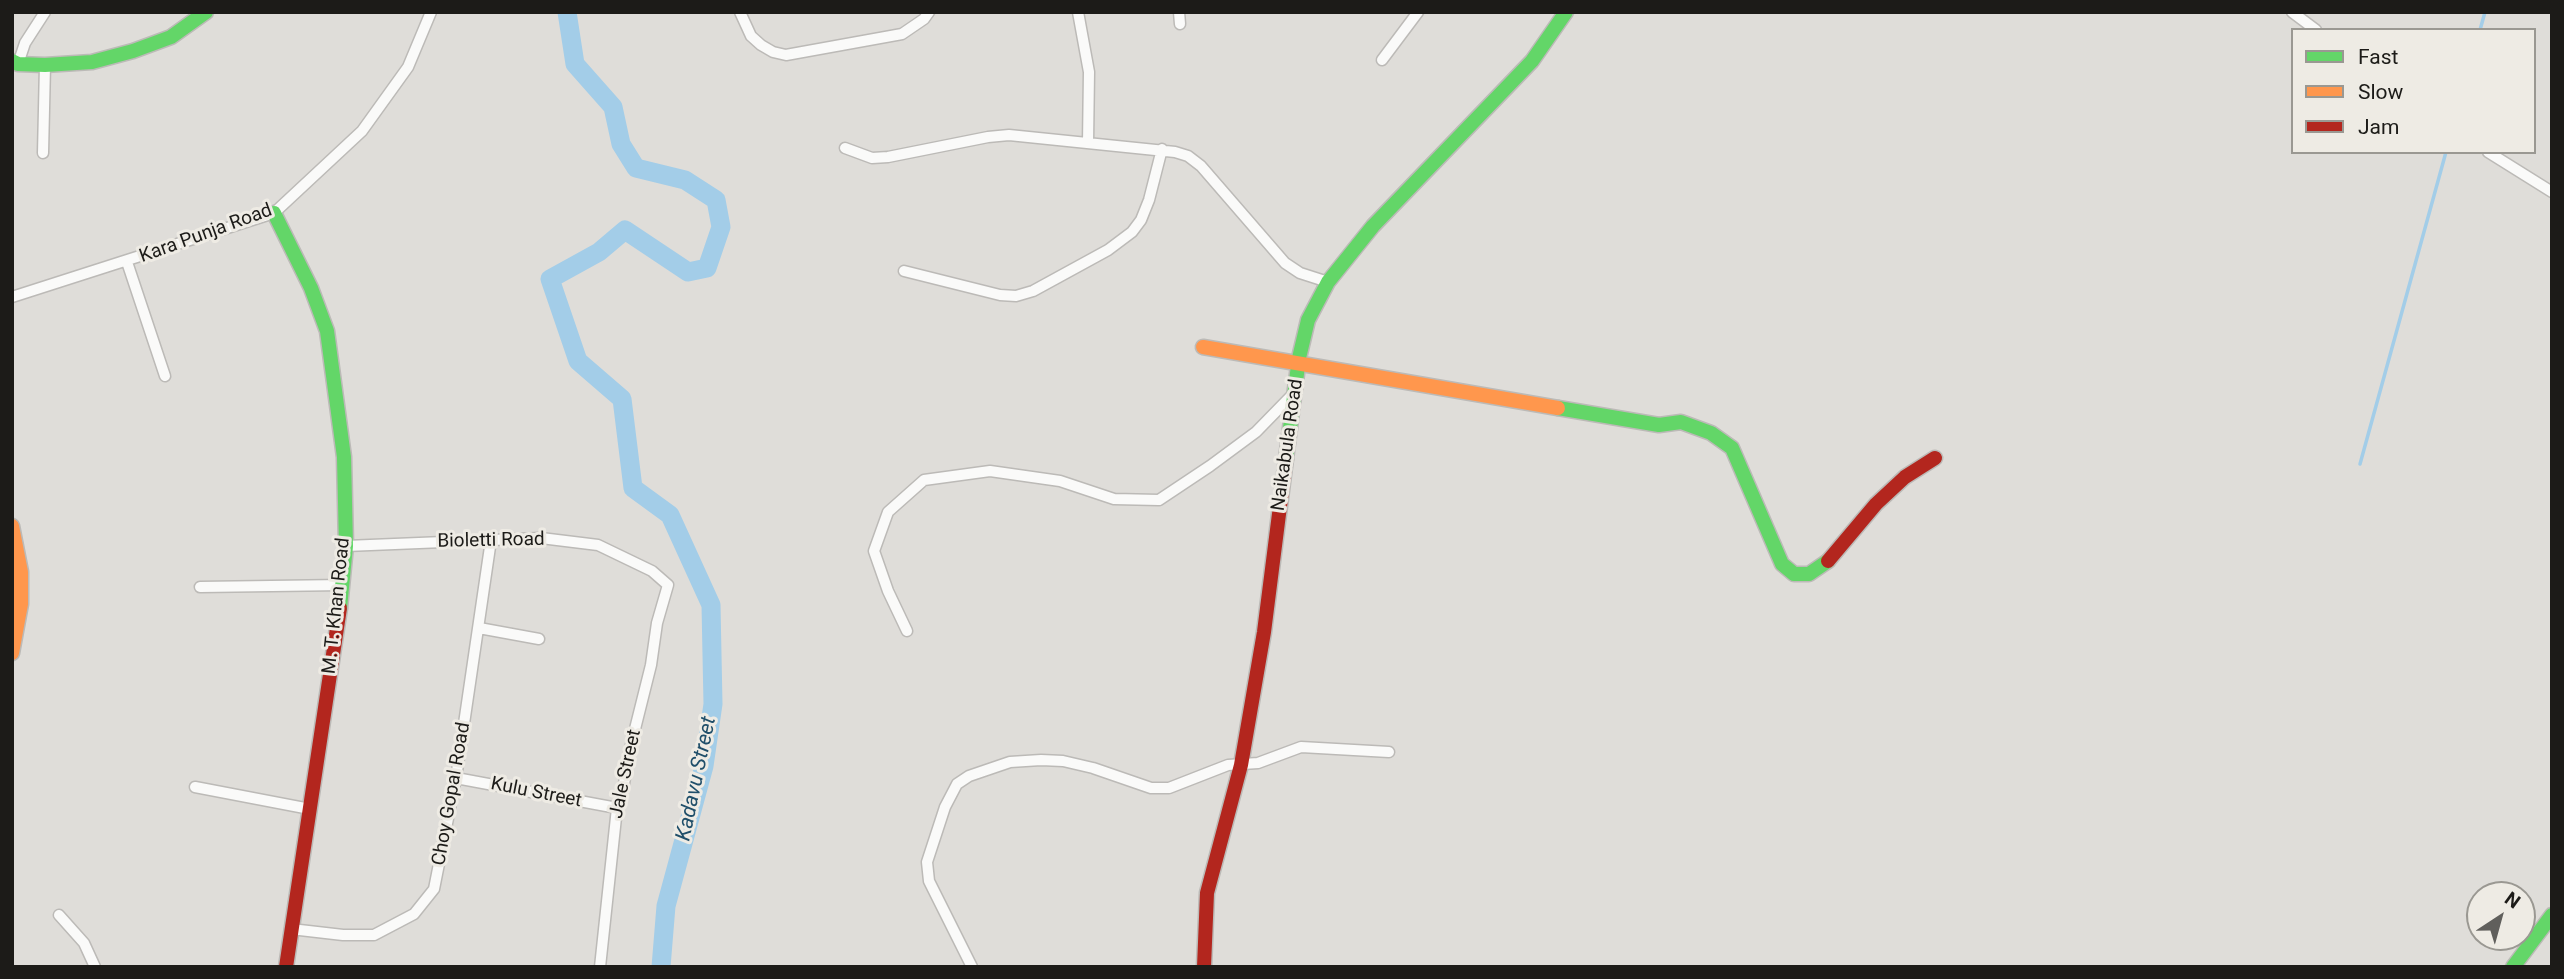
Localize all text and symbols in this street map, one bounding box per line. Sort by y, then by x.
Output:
legend [2291,28,2536,154]
text: Fast [2358,45,2398,69]
text: Slow [2358,80,2403,104]
text: Jam [2358,115,2399,139]
street label: Kara Punja Road [137,199,275,269]
street label: Naikabula Road [1267,378,1309,512]
street label: Bioletti Road [437,529,545,553]
street label: M. T. Khan Road [319,537,355,675]
water label: Kadavu Street [672,715,722,843]
street label: Choy Gopal Road [428,721,476,867]
street label: Jale Street [605,727,647,821]
street label: Kulu Street [489,773,583,813]
north arrow [2466,881,2536,951]
text: N [2500,887,2525,913]

